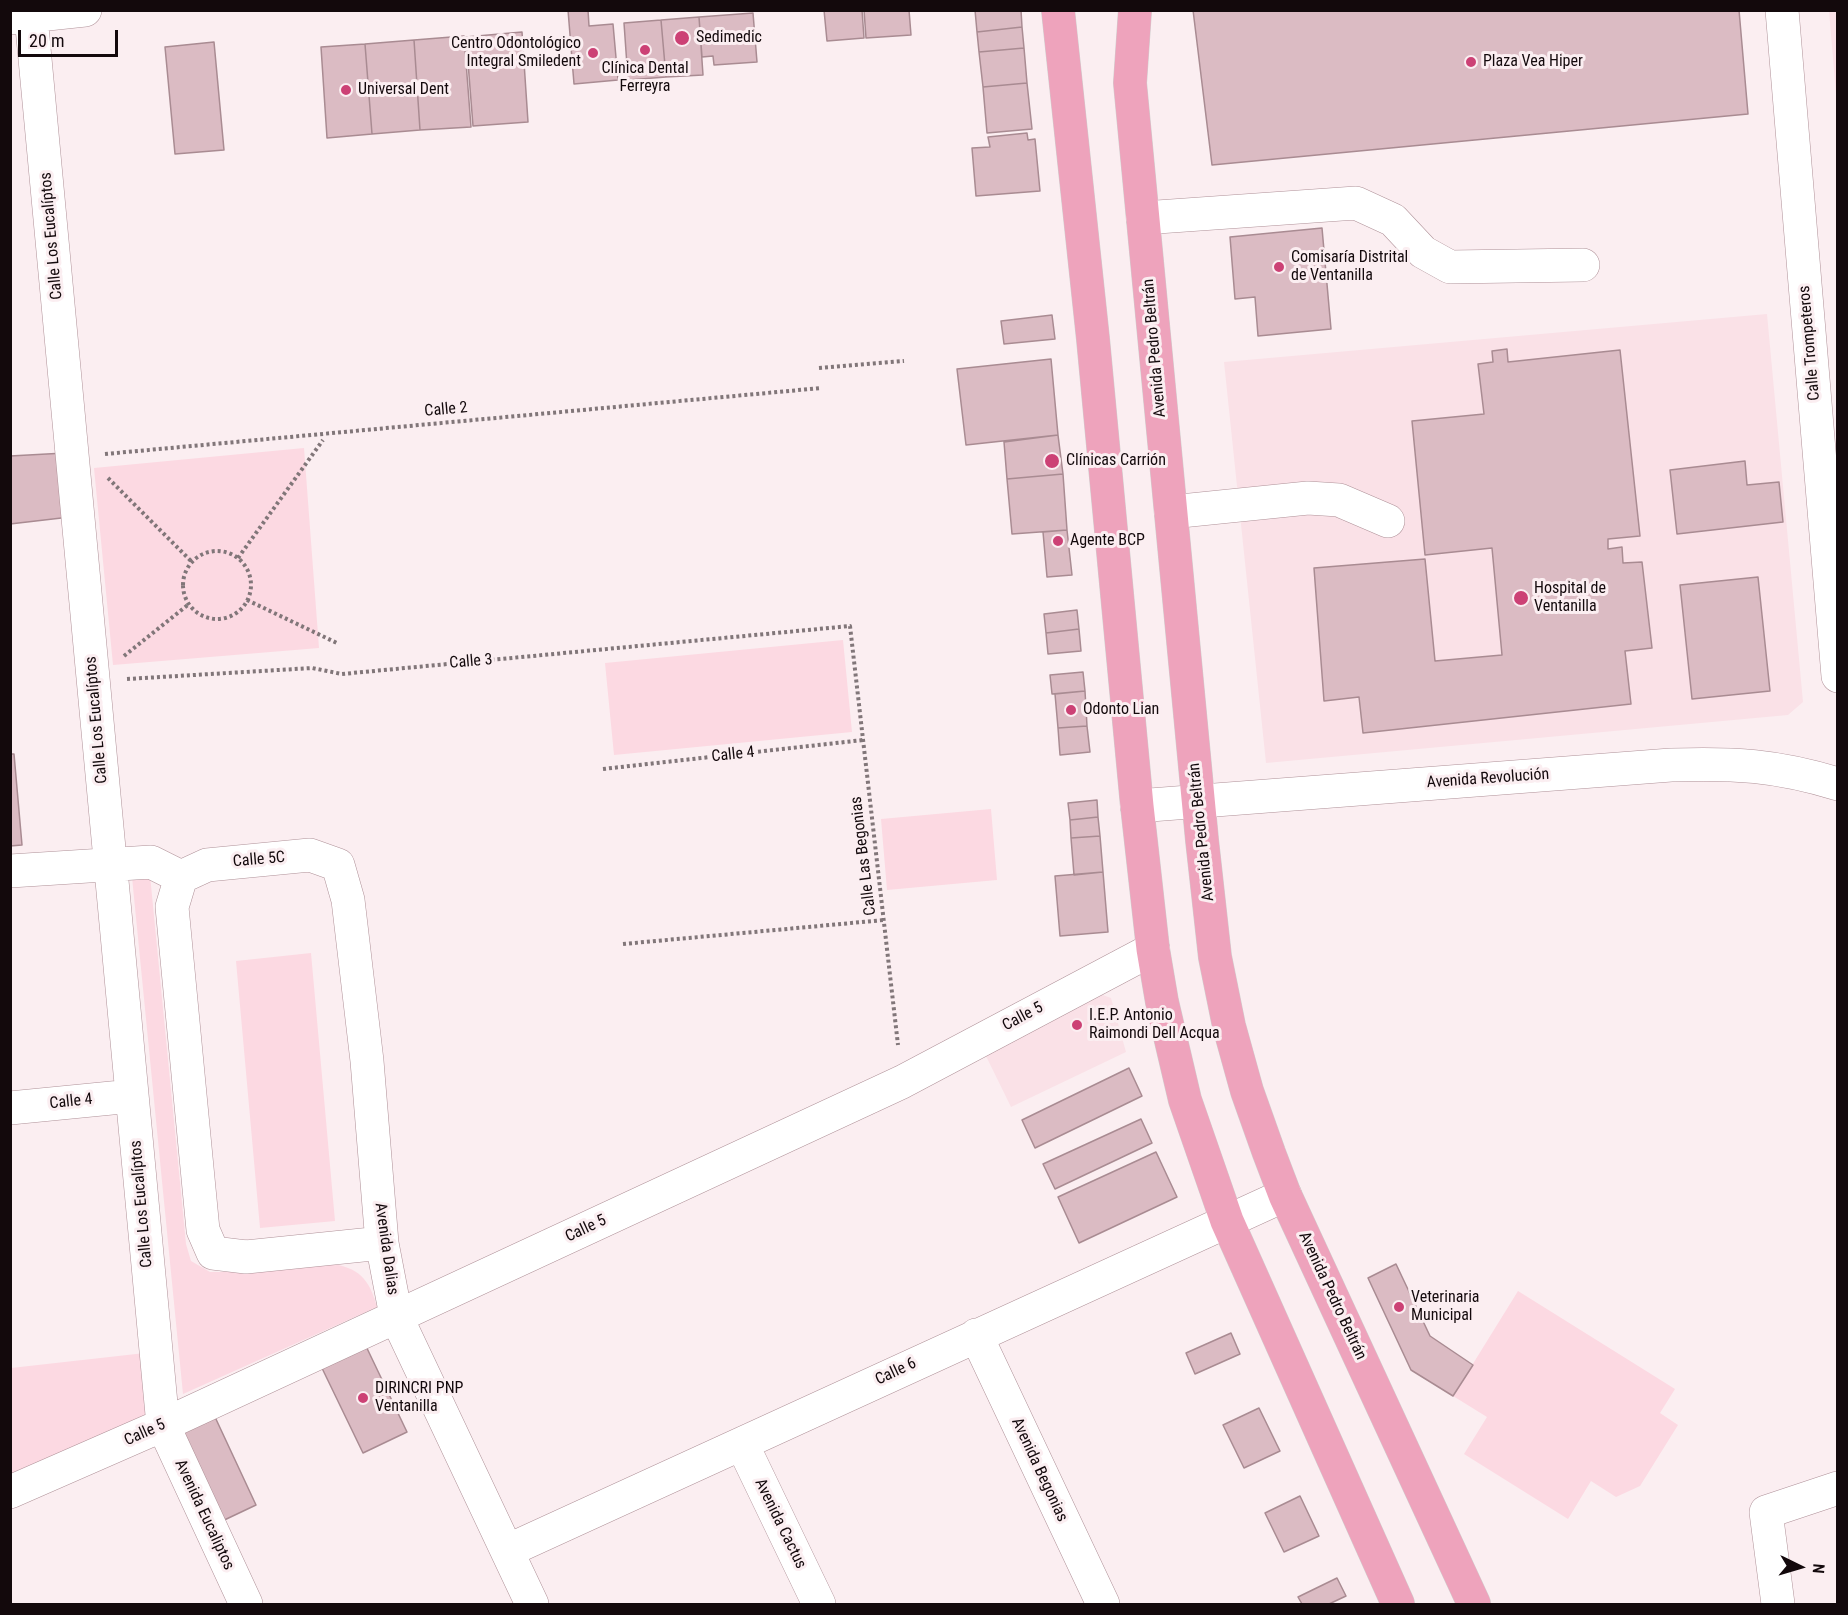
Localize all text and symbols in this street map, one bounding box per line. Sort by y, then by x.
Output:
scale bar [21,18,122,56]
place label: Sedimedic [696,28,762,48]
marker: Sedimedic [673,29,691,47]
text: 20 m [29,30,64,51]
place label: Centro Odontológico Integral Smiledent [451,34,581,72]
marker: Clínica Dental Ferreyra [638,43,652,57]
marker: Centro Odontológico Integral Smiledent [586,46,600,60]
place label: Plaza Vea Hiper [1483,52,1583,72]
marker: Plaza Vea Hiper [1464,55,1478,69]
place label: Clínica Dental Ferreyra [601,59,689,97]
place label: Universal Dent [358,80,449,100]
marker: Universal Dent [339,83,353,97]
street label: Calle Los Eucalíptos [37,172,67,300]
place label: Comisaría Distrital de Ventanilla [1291,248,1408,286]
marker: Comisaría Distrital de Ventanilla [1272,260,1286,274]
street label: Avenida Pedro Beltrán [1139,278,1171,418]
street label: Calle Trompeteros [1795,285,1825,401]
street label: Calle 2 [424,399,468,421]
place label: Clínicas Carrión [1066,451,1166,471]
marker: Clínicas Carrión [1043,452,1061,470]
place label: Agente BCP [1070,531,1145,551]
marker: Agente BCP [1051,534,1065,548]
place label: Hospital de Ventanilla [1534,579,1606,617]
marker: Hospital de Ventanilla [1512,589,1530,607]
street label: Calle 3 [449,651,493,673]
street label: Calle Los Eucalíptos [82,656,112,784]
place label: Odonto Lian [1083,700,1159,720]
marker: Odonto Lian [1064,703,1078,717]
street label: Calle 4 [711,743,755,767]
street label: Avenida Pedro Beltrán [1185,762,1219,902]
street label: Avenida Revolución [1426,765,1550,793]
street label: Calle Las Begonias [847,795,881,917]
street label: Calle 5C [232,848,286,872]
street label: Calle 5 [999,998,1047,1036]
place label: I.E.P. Antonio Raimondi Dell Acqua [1089,1006,1220,1044]
marker: I.E.P. Antonio Raimondi Dell Acqua [1070,1018,1084,1032]
street label: Calle 4 [49,1090,93,1114]
street label: Calle Los Eucalíptos [127,1140,157,1268]
street label: Avenida Dalias [370,1202,402,1296]
street label: Calle 5 [562,1211,610,1247]
street label: Avenida Pedro Beltrán [1294,1229,1370,1363]
place label: Veterinaria Municipal [1411,1288,1480,1326]
marker: Veterinaria Municipal [1392,1300,1406,1314]
street label: Calle 6 [872,1354,920,1390]
place label: DIRINCRI PNP Ventanilla [375,1379,463,1417]
marker: DIRINCRI PNP Ventanilla [356,1391,370,1405]
street label: Calle 5 [121,1415,169,1451]
street label: Avenida Begonias [1007,1415,1071,1525]
street label: Avenida Eucaliptos [170,1457,238,1573]
street label: Avenida Cactus [750,1476,810,1572]
north arrow [1770,1537,1830,1597]
text: N [1809,1563,1828,1574]

